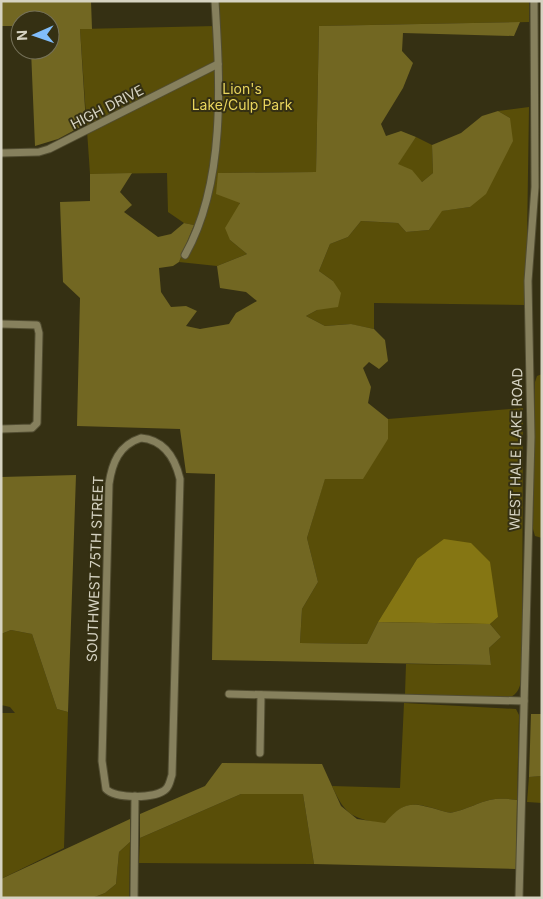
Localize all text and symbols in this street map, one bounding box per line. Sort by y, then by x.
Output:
north arrow [10,10,60,60]
text: N [13,30,30,41]
park label: Lion's Lake/Culp Park [192,80,293,113]
street label: HIGH DRIVE [67,81,146,132]
street label: WEST HALE LAKE ROAD [506,367,525,531]
street label: SOUTHWEST 75TH STREET [83,476,106,662]

